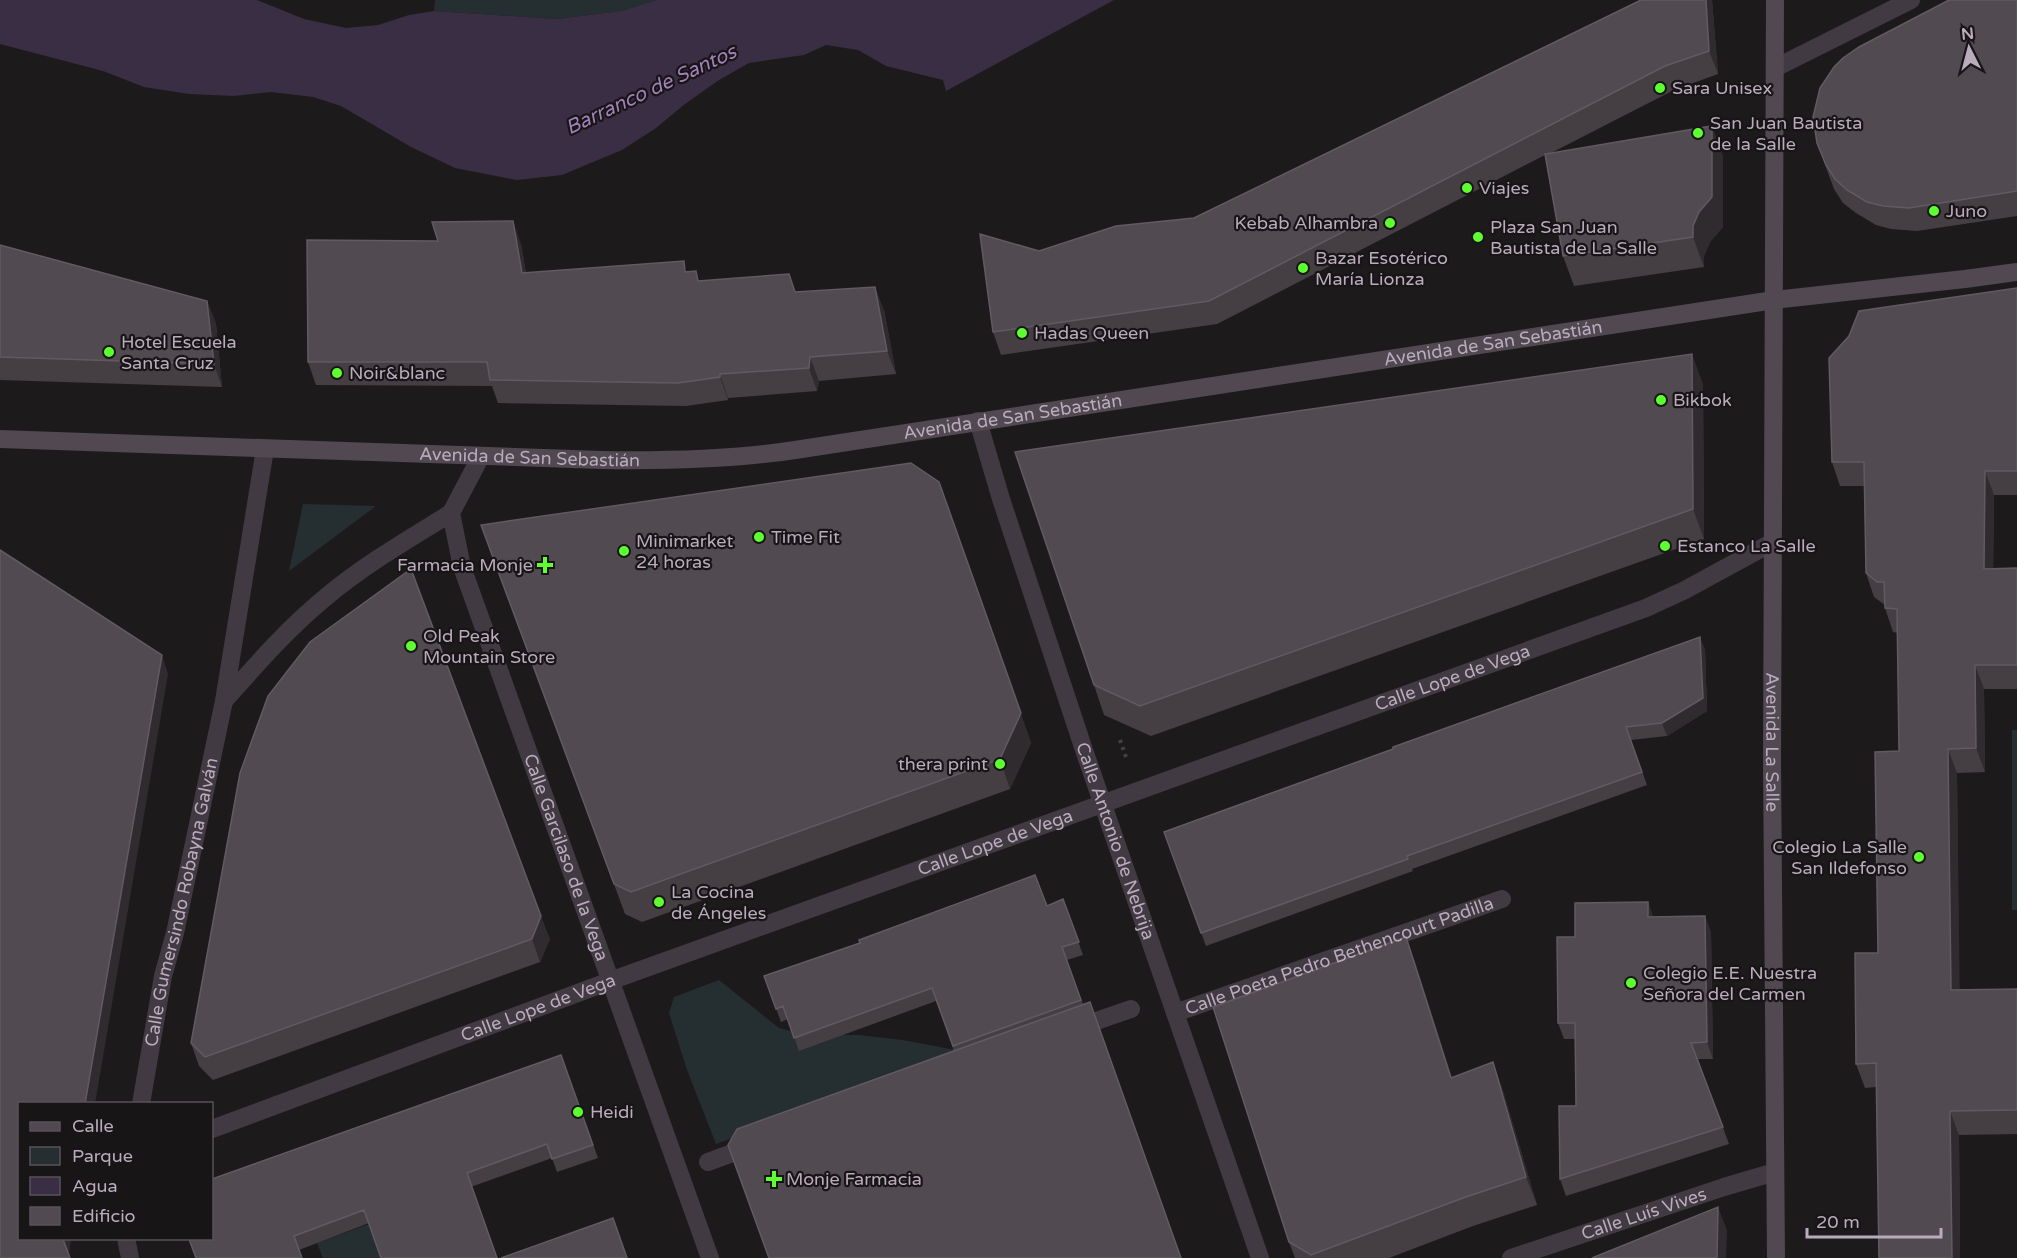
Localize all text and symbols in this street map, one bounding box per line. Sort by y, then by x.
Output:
north arrow [1939,18,1999,78]
text: N [1960,23,1975,45]
water label: Barranco de Santos [562,39,741,140]
place label: Sara Unisex [1672,77,1772,99]
marker: Sara Unisex [1653,81,1667,95]
place label: San Juan Bautista de la Salle [1710,112,1862,155]
marker: San Juan Bautista de la Salle [1691,126,1705,140]
place label: Viajes [1479,177,1529,199]
marker: Viajes [1460,181,1474,195]
place label: Juno [1946,200,1987,222]
marker: Juno [1927,204,1941,218]
place label: Kebab Alhambra [1234,212,1378,234]
marker: Kebab Alhambra [1383,216,1397,230]
place label: Plaza San Juan Bautista de La Salle [1490,216,1657,259]
marker: Plaza San Juan Bautista de La Salle [1471,230,1485,244]
place label: Bazar Esotérico María Lionza [1315,247,1448,290]
marker: Bazar Esotérico María Lionza [1296,261,1310,275]
street label: Avenida de San Sebastián [1382,315,1604,371]
place label: Hadas Queen [1034,322,1149,344]
marker: Hadas Queen [1015,326,1029,340]
place label: Hotel Escuela Santa Cruz [121,331,237,374]
marker: Hotel Escuela Santa Cruz [102,345,116,359]
place label: Noir&blanc [349,362,445,384]
marker: Noir&blanc [330,366,344,380]
street label: Avenida de San Sebastián [902,389,1123,444]
place label: Bikbok [1673,389,1732,411]
marker: Bikbok [1654,393,1668,407]
street label: Avenida de San Sebastián [419,443,640,471]
place label: Time Fit [771,526,840,548]
place label: Minimarket 24 horas [636,530,734,573]
marker: Time Fit [752,530,766,544]
place label: Estanco La Salle [1677,535,1816,557]
marker: Estanco La Salle [1658,539,1672,553]
marker: Minimarket 24 horas [617,544,631,558]
place label: Farmacia Monje [397,554,533,576]
marker: Farmacia Monje [538,558,552,572]
place label: Old Peak Mountain Store [423,625,555,668]
marker: Old Peak Mountain Store [404,639,418,653]
street label: Calle Lope de Vega [1372,640,1533,716]
street label: Avenida La Salle [1761,672,1783,812]
street label: Calle Antonio de Nebrija [1071,739,1160,943]
street label: Calle Garcilaso de la Vega [519,751,613,964]
place label: thera print [898,753,988,775]
street label: Calle Gumersindo Robayna Galván [140,756,223,1048]
marker: thera print [993,757,1007,771]
street label: Calle Lope de Vega [915,804,1076,880]
place label: Colegio La Salle San Ildefonso [1772,836,1907,879]
marker: Colegio La Salle San Ildefonso [1912,850,1926,864]
place label: La Cocina de Ángeles [671,881,766,924]
street label: Calle Poeta Pedro Bethencourt Padilla [1182,892,1496,1020]
marker: La Cocina de Ángeles [652,895,666,909]
place label: Colegio E.E. Nuestra Señora del Carmen [1643,962,1817,1005]
street label: Calle Lope de Vega [458,969,619,1047]
marker: Colegio E.E. Nuestra Señora del Carmen [1624,976,1638,990]
place label: Heidi [590,1101,634,1123]
legend [18,1102,213,1240]
marker: Heidi [571,1105,585,1119]
text: Calle [72,1115,114,1137]
text: Parque [72,1145,133,1167]
place label: Monje Farmacia [786,1168,922,1190]
marker: Monje Farmacia [767,1172,781,1186]
text: Agua [72,1175,118,1197]
street label: Calle Luís Vives [1578,1183,1709,1245]
scale bar [1807,1201,1940,1239]
text: Edificio [72,1205,136,1227]
text: 20 m [1816,1211,1860,1233]

